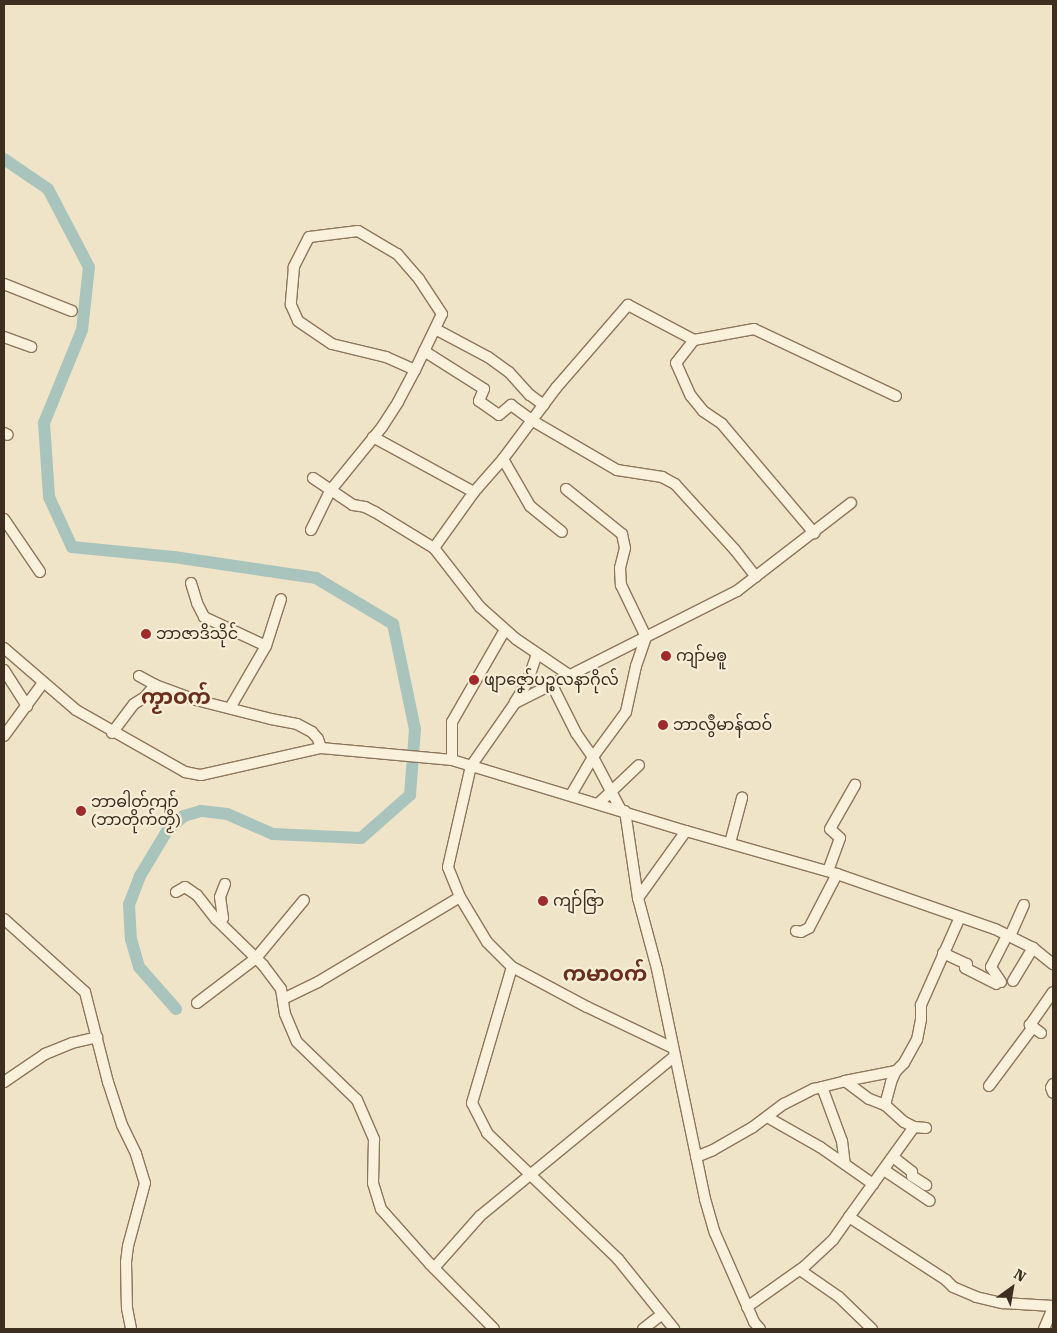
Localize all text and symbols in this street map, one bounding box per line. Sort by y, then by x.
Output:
place label: ဘာဇာဒိသိုင် [156,624,238,644]
marker: ဘာဇာဒိသိုင် [140,628,152,640]
place label: ကျာ်မၜူ [676,646,727,666]
marker: ကျာ်မၜူ [660,650,672,662]
place label: ဖျာဇၞော်ပဉ္စလနာဂိုလ် [484,670,619,690]
marker: ဖျာဇၞော်ပဉ္စလနာဂိုလ် [468,674,480,686]
district label: ကၟာဝက် [141,684,211,710]
place label: ဘာလွဳမာန်ထဝ် [673,715,772,735]
marker: ဘာလွဳမာန်ထဝ် [657,719,669,731]
place label: ဘာဓါတ်ကျာ် (ဘာတိုက်တၟိ) [91,792,181,830]
marker: ဘာဓါတ်ကျာ် (ဘာတိုက်တၟိ) [75,805,87,817]
place label: ကျာ်ဇြာ [553,891,604,911]
marker: ကျာ်ဇြာ [537,895,549,907]
district label: ကမာဝက် [563,961,647,987]
north arrow [987,1263,1037,1313]
text: N [1011,1266,1029,1285]

